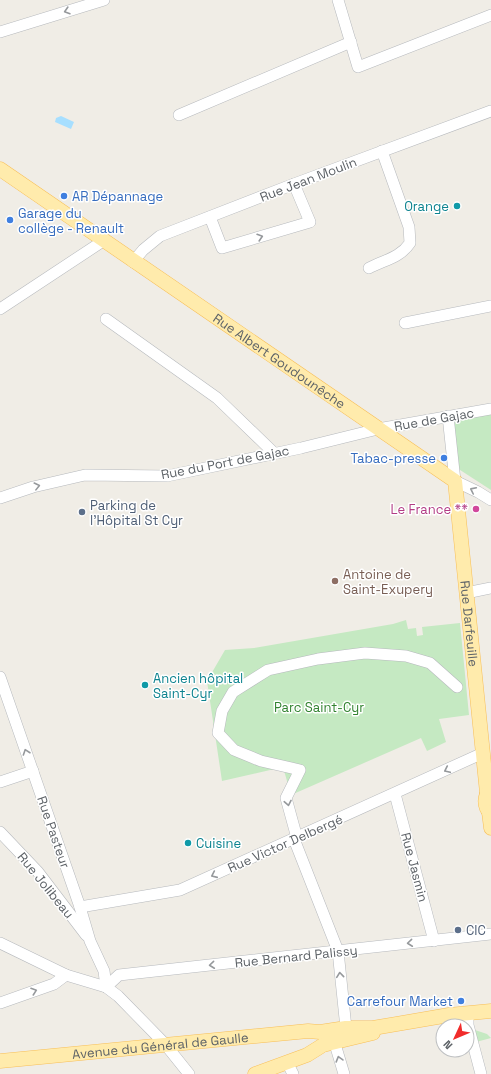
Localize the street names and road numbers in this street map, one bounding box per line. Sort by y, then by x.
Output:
street label: Rue Jean Moulin [257,153,359,206]
street label: Rue Albert Goudounêche [210,310,349,413]
street label: Rue de Gajac [393,404,476,435]
street label: Rue du Port de Gajac [159,442,291,483]
street label: Rue Darfeuille [456,580,482,668]
street label: Rue Pasteur [33,794,74,871]
street label: Rue Victor Delbergé [225,810,345,876]
street label: Rue Jasmin [397,831,432,904]
street label: Rue Jolibeau [14,849,77,922]
street label: Rue Bernard Palissy [234,942,358,971]
street label: Avenue du Général de Gaulle [71,1029,249,1063]

